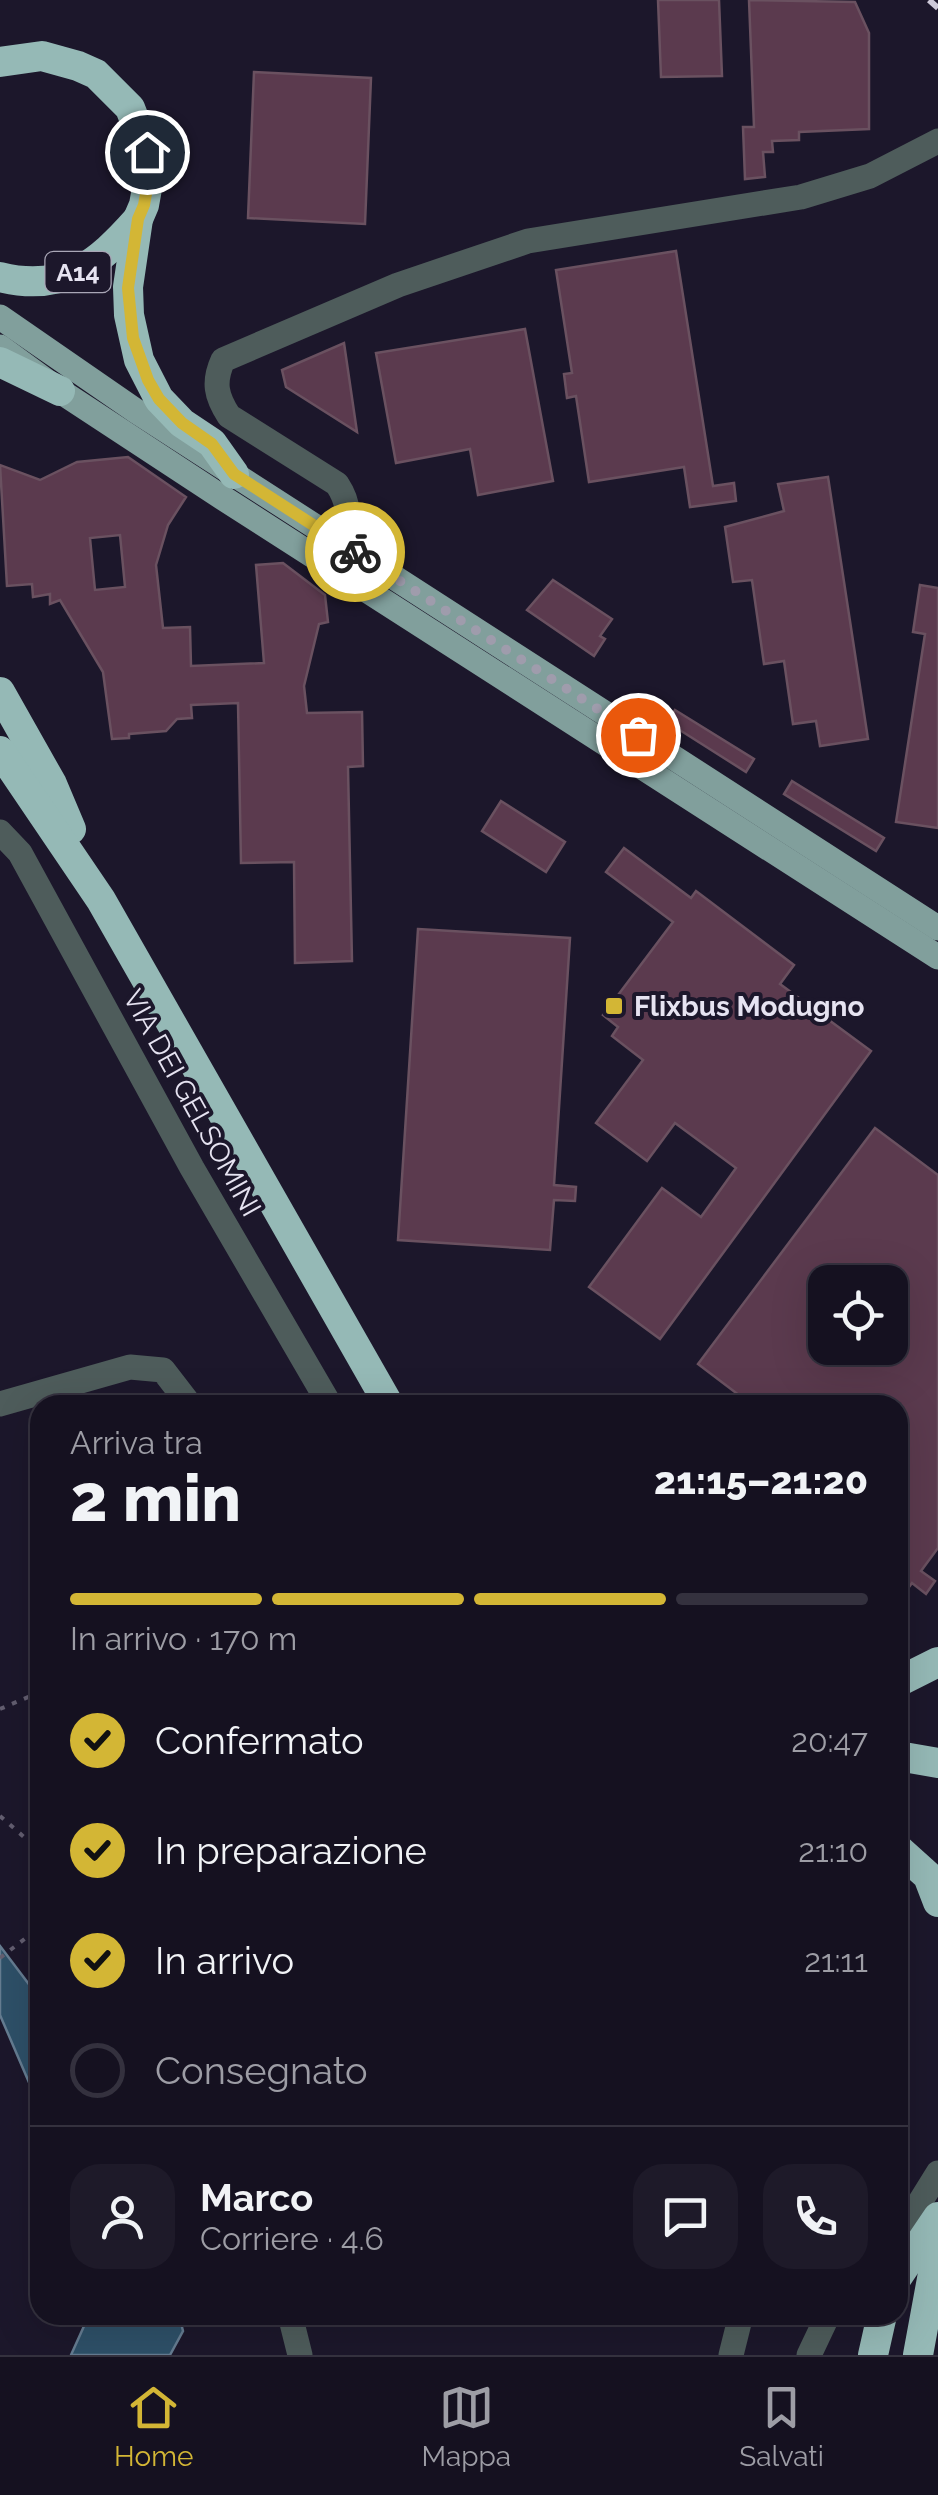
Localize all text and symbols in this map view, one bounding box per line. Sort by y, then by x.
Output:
pin [105,110,190,195]
icon: home [120,125,175,180]
road number: A14 [46,252,110,292]
courier [305,502,405,602]
icon: bike [328,525,383,580]
pin [596,693,681,778]
icon: bag [611,708,666,763]
street label: VIA DEI GELSOMINI [116,984,268,1222]
place label: Flixbus Modugno [634,990,865,1023]
marker: Flixbus Modugno [603,995,625,1017]
map controls [808,1265,908,1365]
button: locate [808,1265,908,1365]
text: Arriva tra [70,1424,203,1461]
text: 21:15–21:20 [654,1458,868,1503]
text: 2 min [70,1460,241,1536]
text: In arrivo · 170 m [70,1620,297,1657]
icon: check [70,1713,125,1768]
text: Confermato [155,1718,364,1763]
text: 20:47 [791,1722,868,1759]
icon: check [70,1823,125,1878]
text: In preparazione [155,1828,427,1873]
text: 21:10 [798,1832,868,1869]
icon: check [70,1933,125,1988]
text: In arrivo [155,1938,294,1983]
text: 21:11 [804,1942,868,1979]
text: Consegnato [155,2048,368,2093]
button: person [70,2164,175,2269]
button: chat [633,2164,738,2269]
button: phone [763,2164,868,2269]
text: Marco [200,2175,313,2220]
text: Corriere · 4.6 [200,2220,384,2257]
tab: Home [114,2380,193,2473]
tab: Mappa [422,2380,511,2473]
tab: Salvati [739,2380,824,2473]

